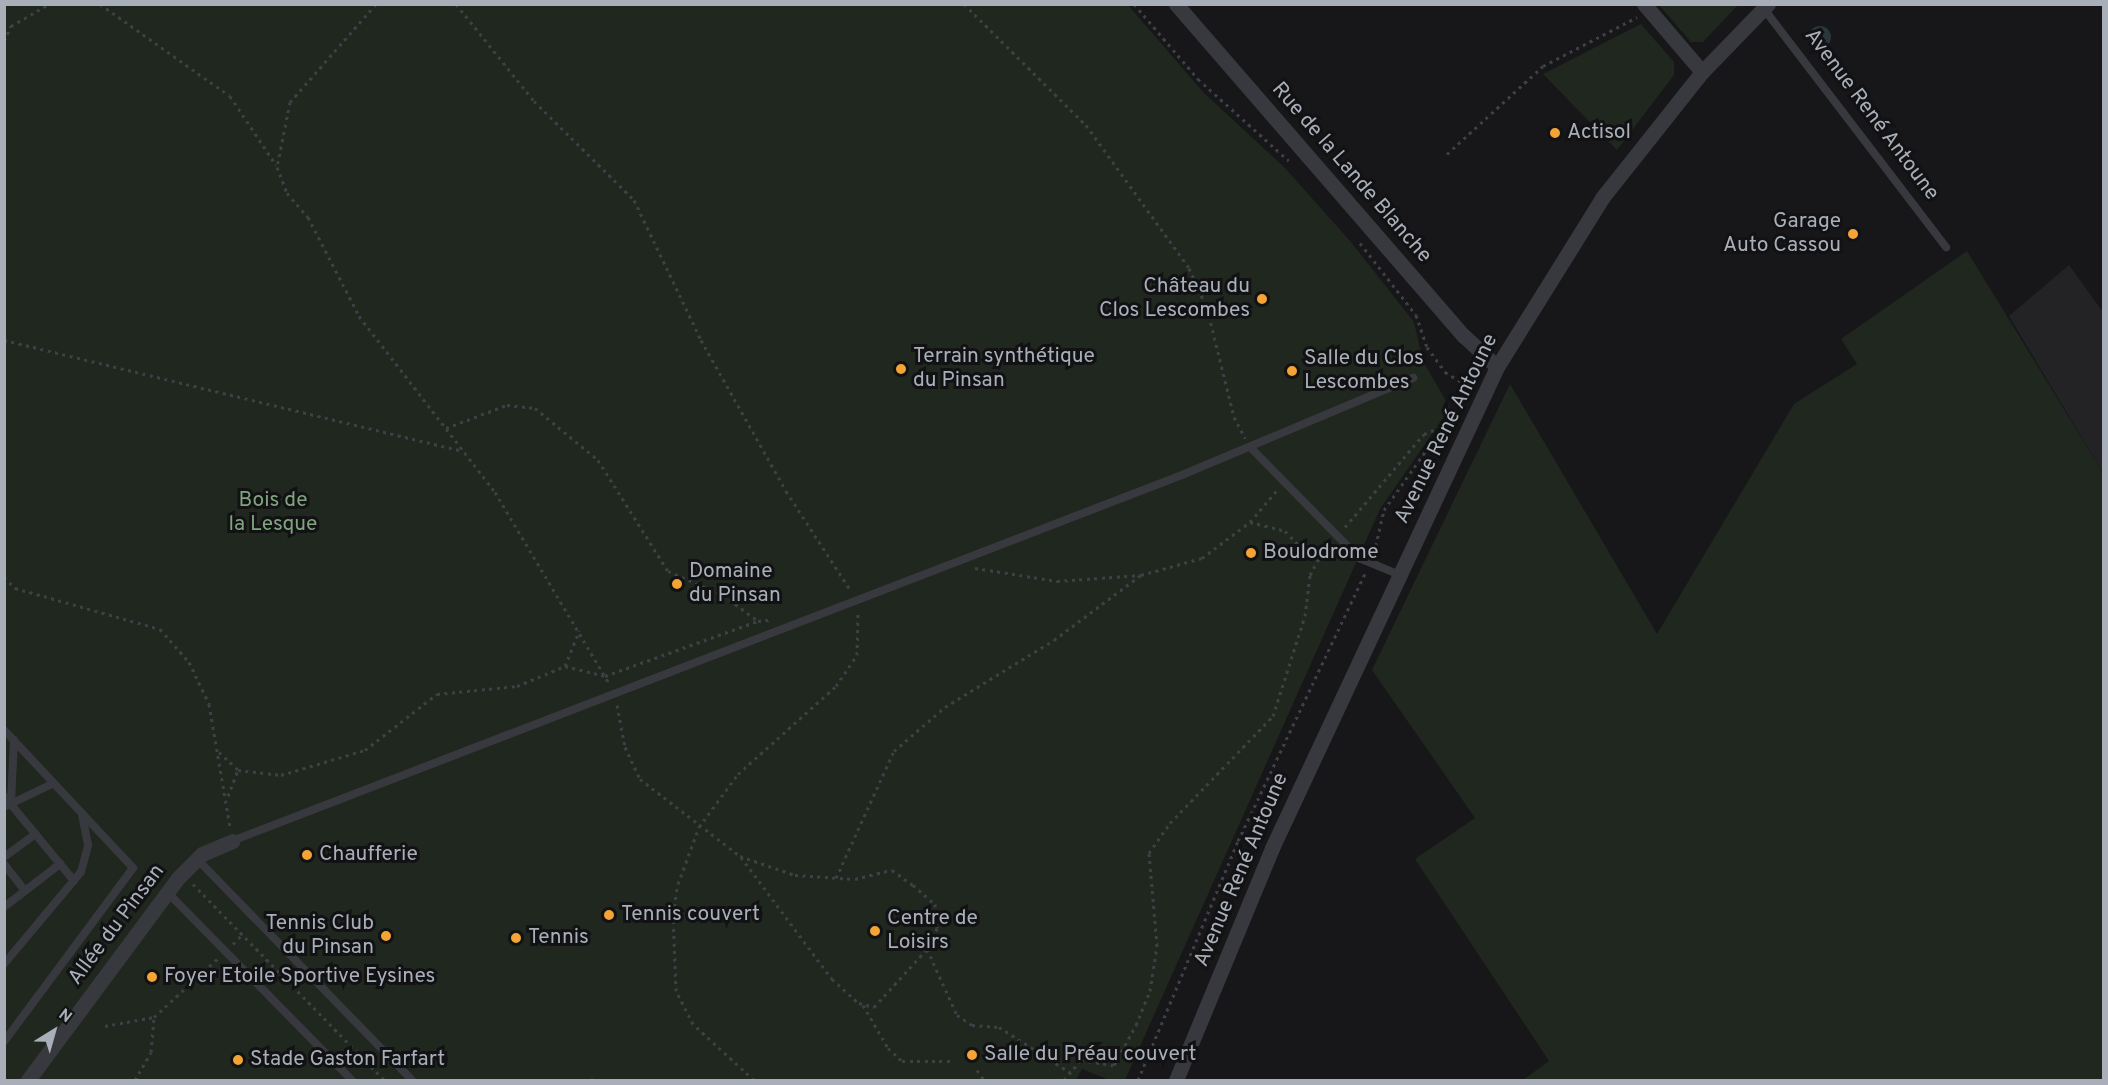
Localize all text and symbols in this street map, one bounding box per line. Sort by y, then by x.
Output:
street label: Avenue René Antoune [1798,24,1944,206]
street label: Rue de la Lande Blanche [1266,78,1436,268]
place label: Actisol [1567,120,1631,146]
marker: Actisol [1548,126,1562,140]
place label: Garage Auto Cassou [1723,209,1841,259]
marker: Garage Auto Cassou [1846,227,1860,241]
place label: Château du Clos Lescombes [1099,274,1250,324]
marker: Château du Clos Lescombes [1255,292,1269,306]
street label: Avenue René Antoune [1390,330,1504,528]
place label: Terrain synthétique du Pinsan [913,344,1095,394]
place label: Salle du Clos Lescombes [1304,346,1424,396]
marker: Terrain synthétique du Pinsan [894,362,908,376]
marker: Salle du Clos Lescombes [1285,364,1299,378]
park label: Bois de la Lesque [229,488,317,538]
place label: Boulodrome [1263,540,1379,566]
marker: Boulodrome [1244,546,1258,560]
place label: Domaine du Pinsan [689,559,781,609]
marker: Domaine du Pinsan [670,577,684,591]
street label: Avenue René Antoune [1190,769,1294,971]
place label: Chaufferie [319,842,418,868]
marker: Chaufferie [300,848,314,862]
street label: Allée du Pinsan [63,860,171,990]
place label: Tennis couvert [621,902,760,928]
place label: Centre de Loisirs [887,906,978,956]
marker: Tennis couvert [602,908,616,922]
place label: Tennis Club du Pinsan [265,911,374,961]
marker: Centre de Loisirs [868,924,882,938]
place label: Tennis [528,925,589,951]
marker: Tennis Club du Pinsan [379,929,393,943]
marker: Tennis [509,931,523,945]
place label: Foyer Etoile Sportive Eysines [164,964,435,990]
marker: Foyer Etoile Sportive Eysines [145,970,159,984]
north arrow [24,1001,84,1061]
text: N [54,1005,75,1028]
place label: Salle du Préau couvert [984,1042,1196,1068]
place label: Stade Gaston Farfart [250,1047,445,1073]
marker: Salle du Préau couvert [965,1048,979,1062]
marker: Stade Gaston Farfart [231,1053,245,1067]

